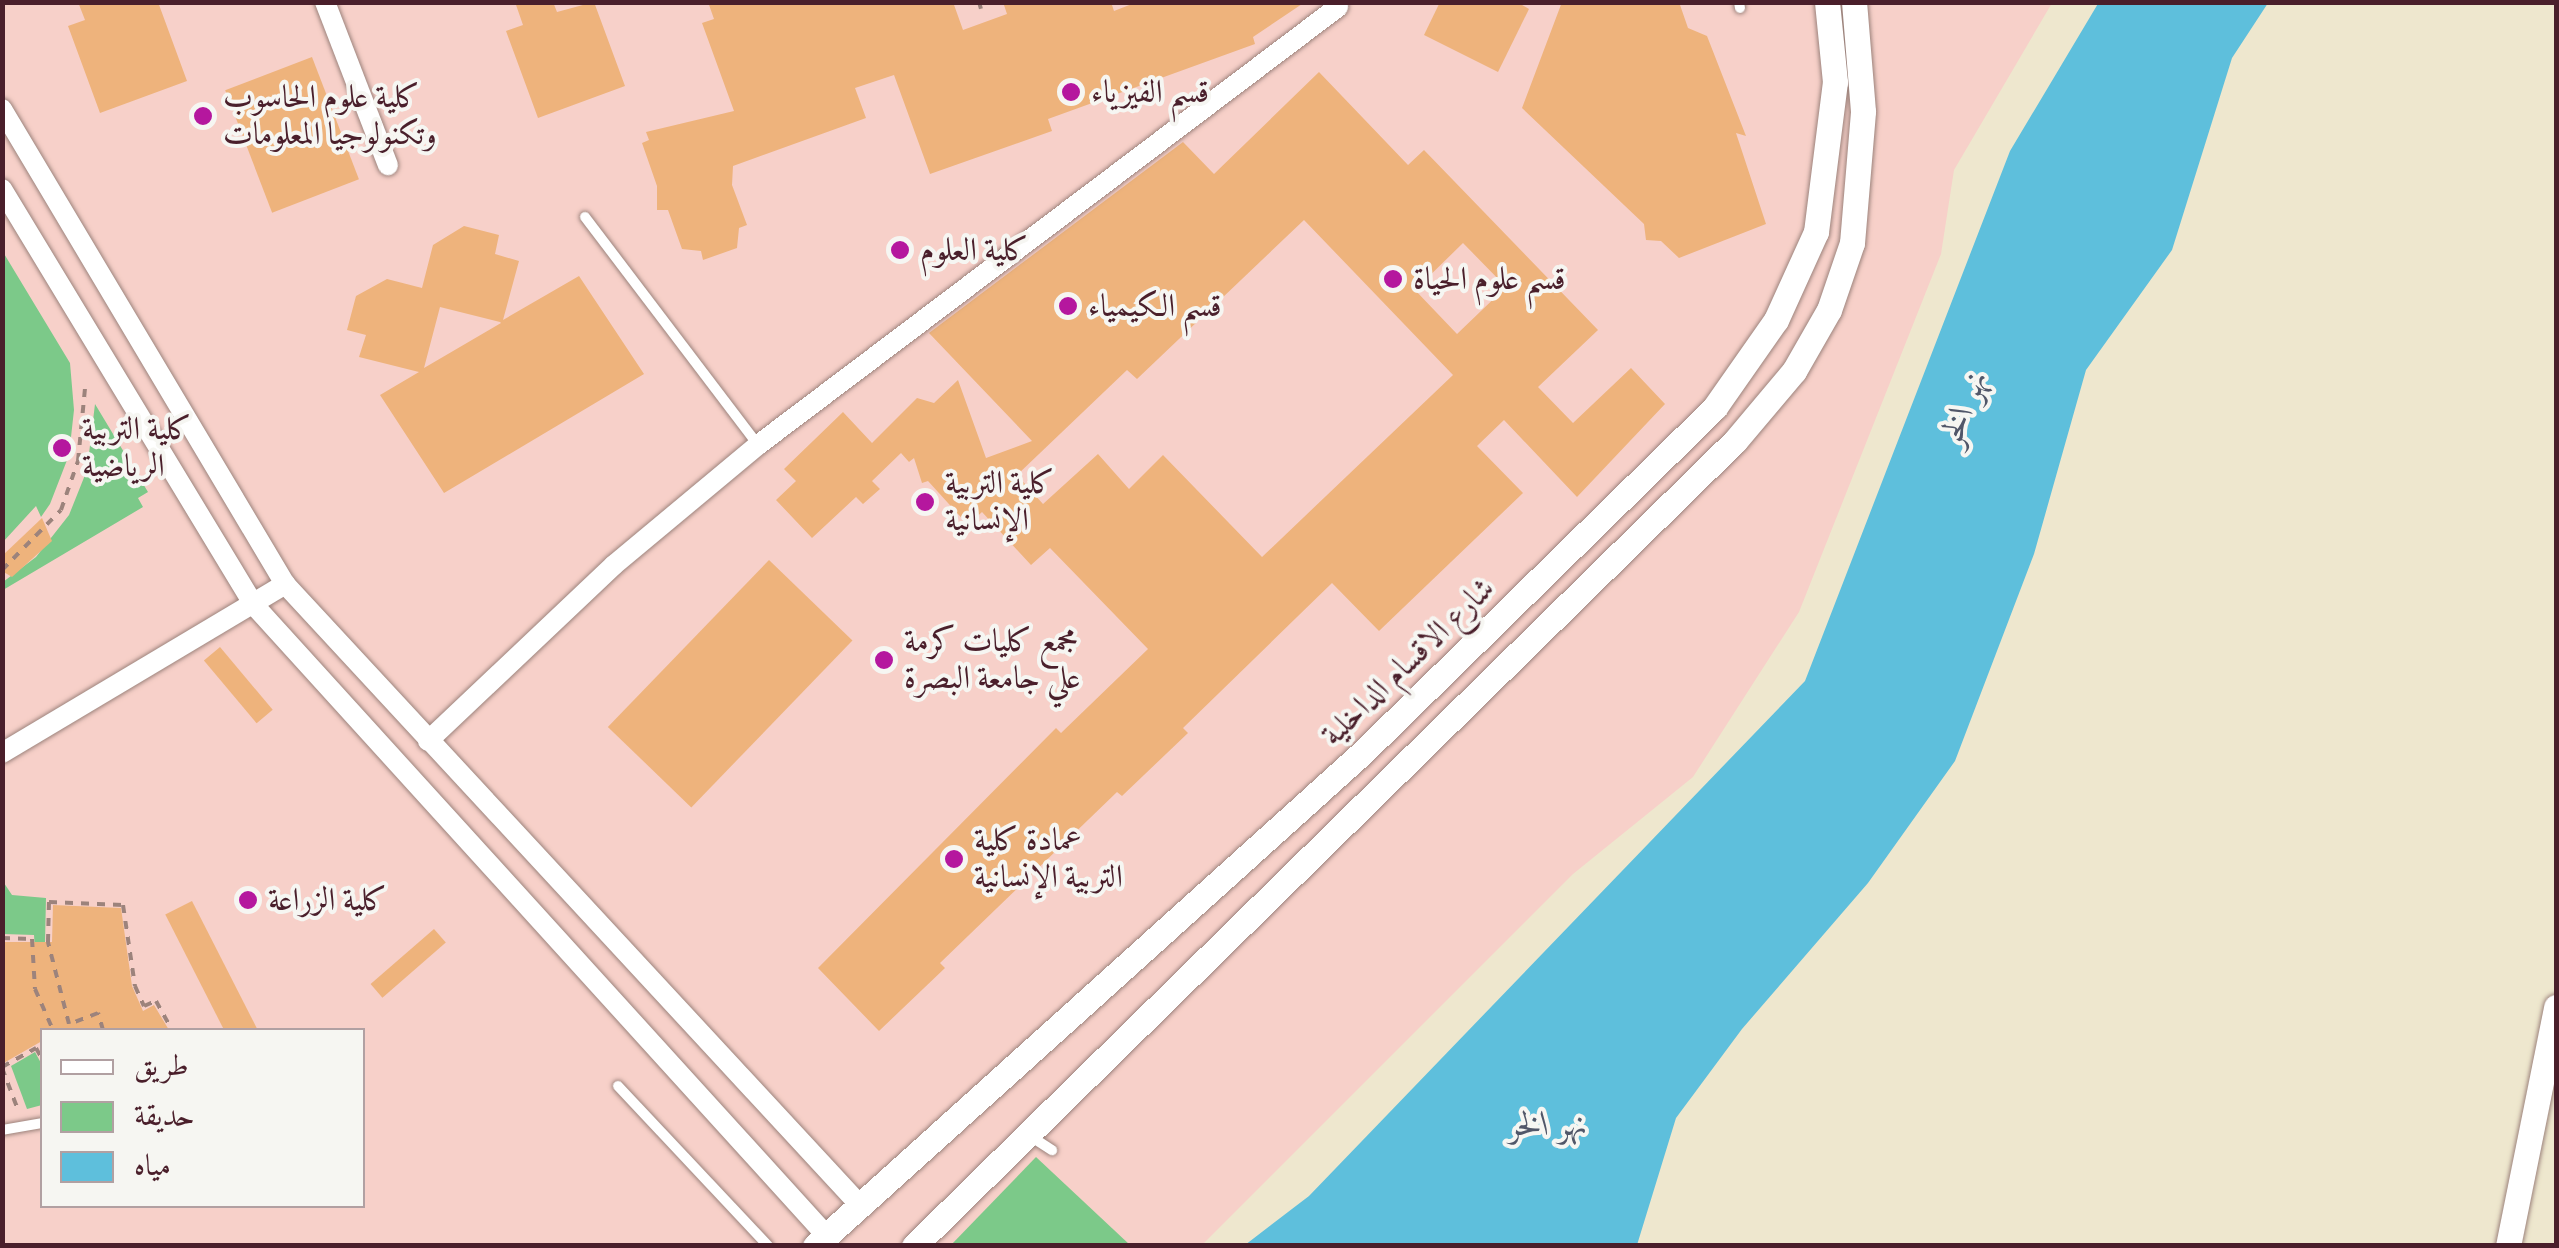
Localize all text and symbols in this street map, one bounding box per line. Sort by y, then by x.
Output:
place label: قسم الفيزياء [1091,73,1209,111]
place label: كلية علوم الحاسوب وتكنولوجيا المعلومات [223,79,437,154]
marker: قسم الفيزياء [1060,81,1082,103]
marker: كلية علوم الحاسوب وتكنولوجيا المعلومات [192,105,214,127]
place label: كلية العلوم [920,231,1029,269]
marker: كلية العلوم [889,239,911,261]
place label: قسم علوم الحياة [1413,260,1566,298]
marker: قسم علوم الحياة [1382,268,1404,290]
place label: قسم الكيمياء [1088,287,1222,325]
marker: قسم الكيمياء [1057,295,1079,317]
water label: نهر الخر [1929,363,1997,453]
place label: كلية التربية الرياضية [82,411,192,486]
marker: كلية التربية الرياضية [51,437,73,459]
place label: كلية التربية الإنسانية [945,465,1055,540]
marker: كلية التربية الإنسانية [914,491,936,513]
street label: شارع الاقسام الداخلية [1313,570,1503,754]
place label: مجمع كليات كرمة علي جامعة البصرة [904,623,1081,698]
marker: مجمع كليات كرمة علي جامعة البصرة [873,649,895,671]
place label: عمادة كلية التربية الإنسانية [974,822,1123,897]
marker: عمادة كلية التربية الإنسانية [943,848,965,870]
place label: كلية الزراعة [268,881,387,919]
marker: كلية الزراعة [237,889,259,911]
legend [40,1028,365,1208]
text: طريق [134,1048,189,1083]
text: حديقة [134,1098,195,1133]
water label: نهر الخر [1508,1103,1588,1145]
text: مياه [134,1148,171,1183]

